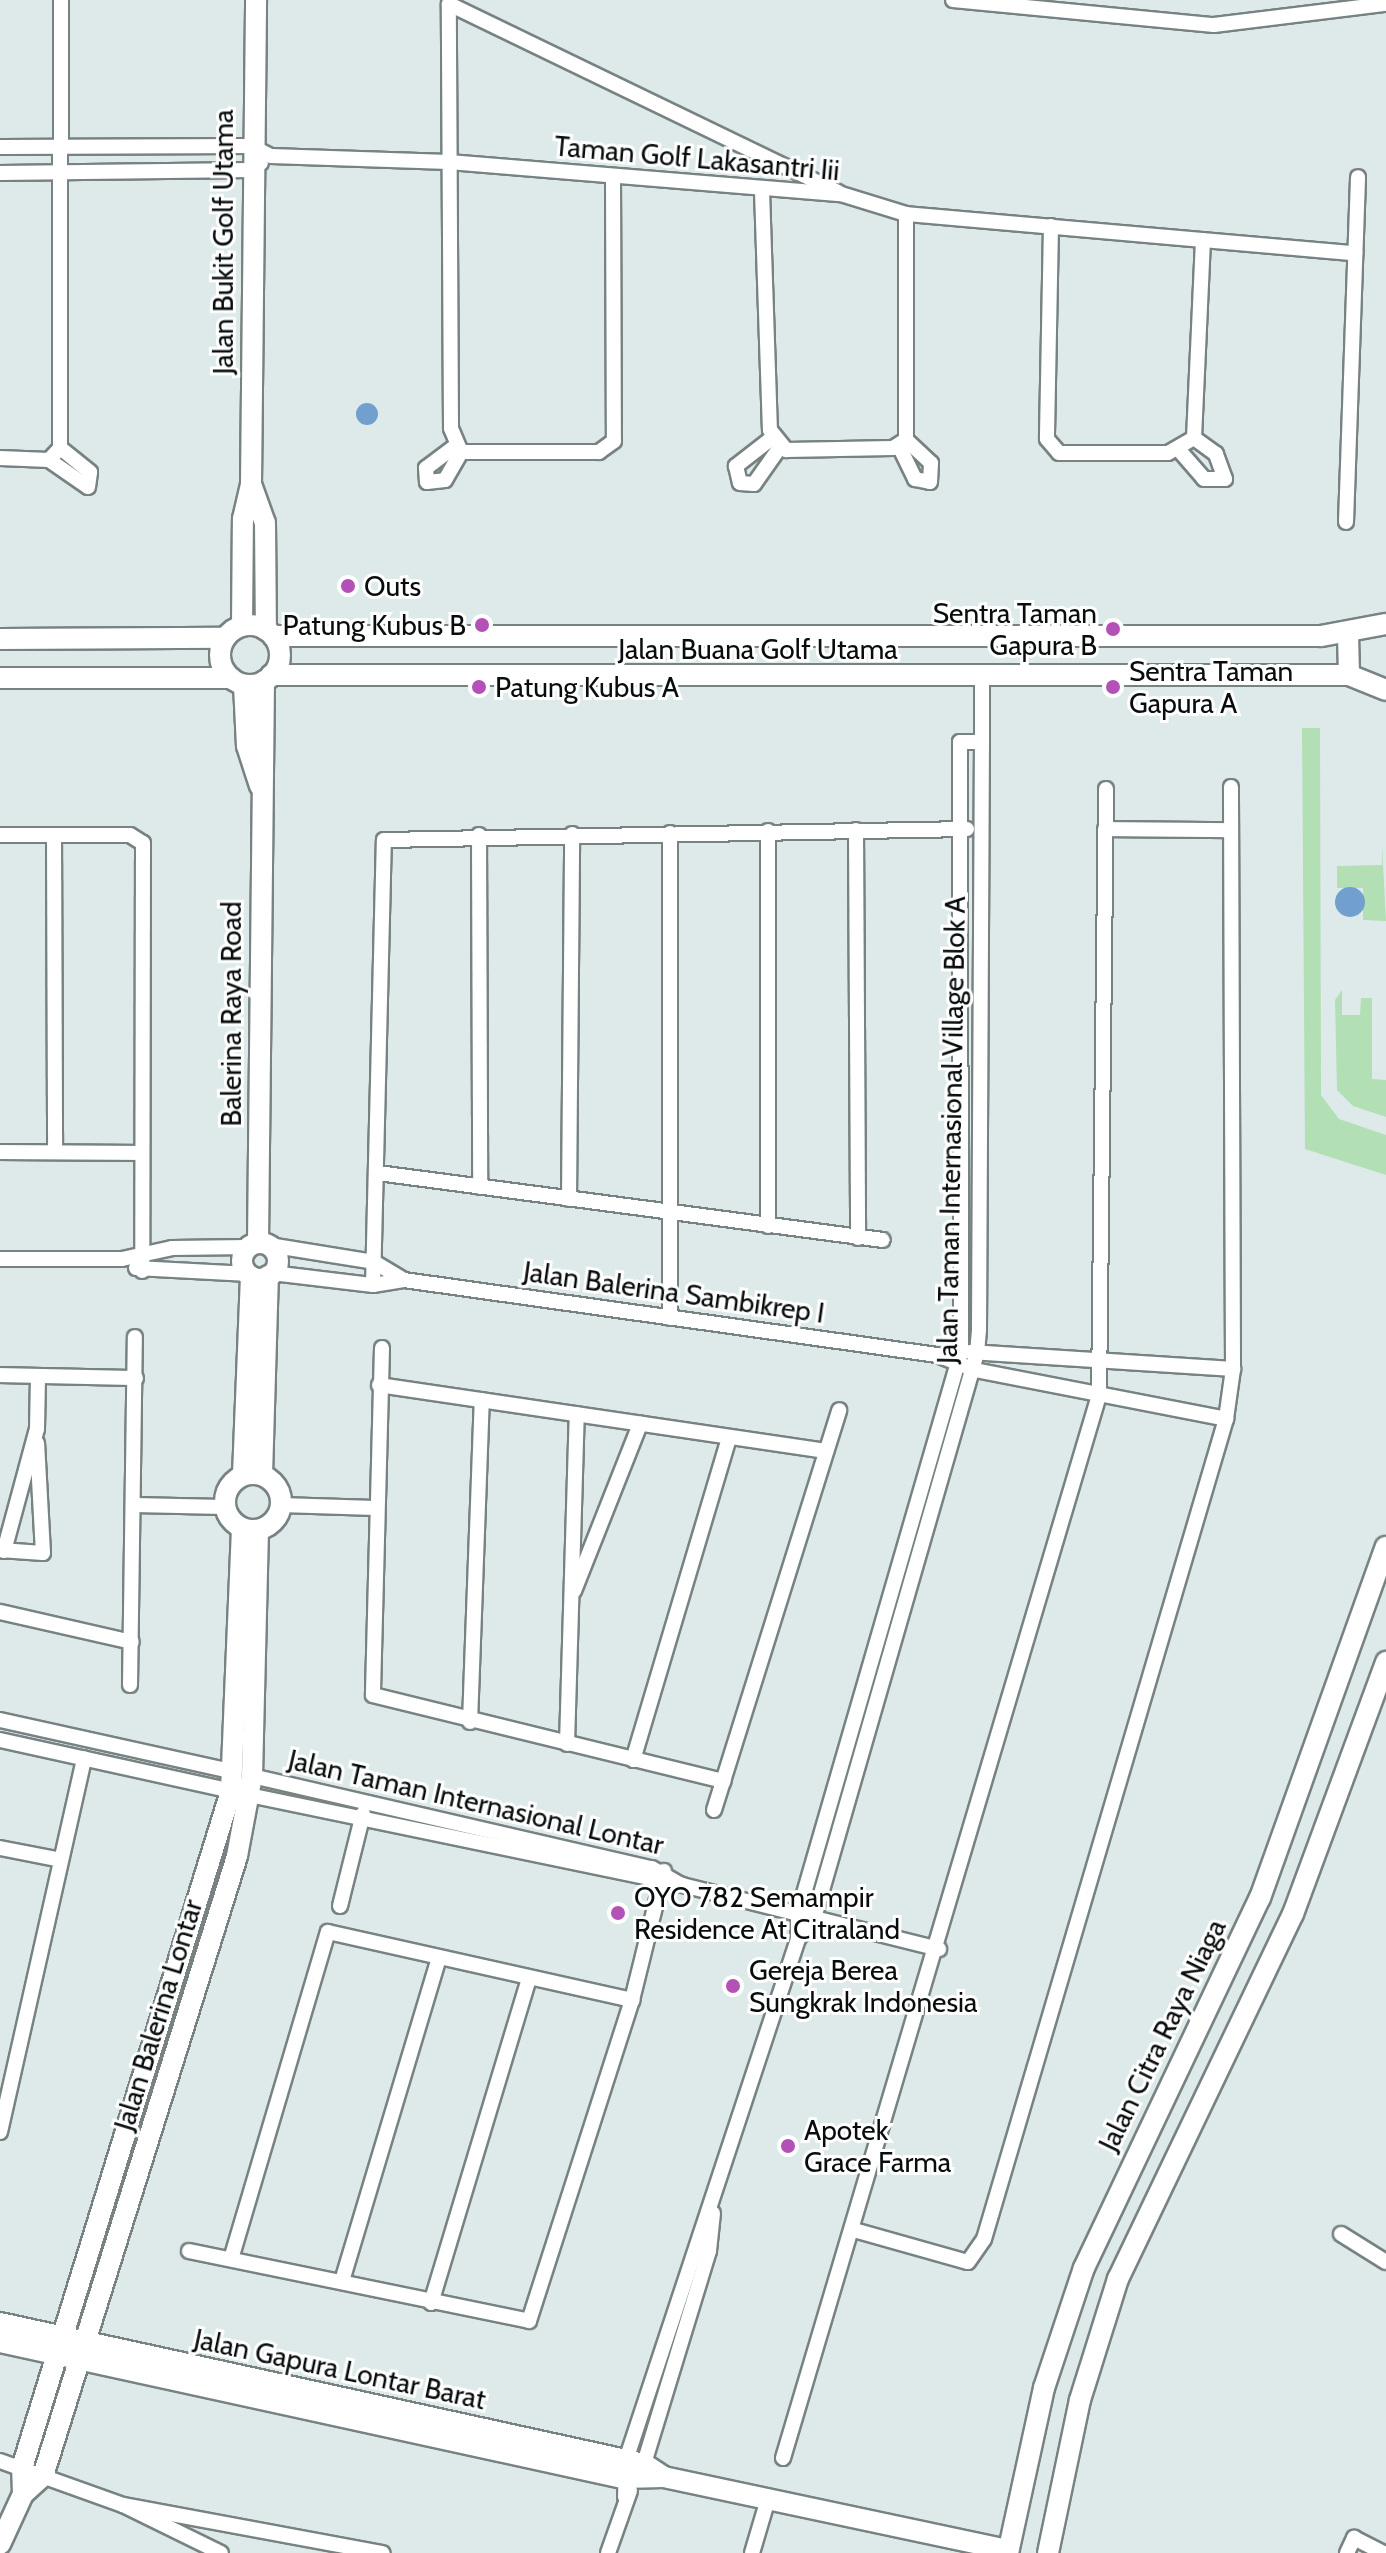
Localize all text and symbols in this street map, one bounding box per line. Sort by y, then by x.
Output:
street label: Jalan Bukit Golf Utama [206,110,240,374]
street label: Taman Golf Lakasantri Iii [553,129,841,187]
place label: Outs [364,569,421,603]
marker: Outs [339,577,357,595]
place label: Sentra Taman Gapura B [933,596,1097,662]
place label: Patung Kubus B [283,608,466,642]
marker: Patung Kubus B [473,616,491,634]
marker: Sentra Taman Gapura B [1104,620,1122,638]
street label: Jalan Buana Golf Utama [618,632,898,666]
place label: Sentra Taman Gapura A [1129,654,1293,720]
place label: Patung Kubus A [495,670,679,704]
marker: Patung Kubus A [470,678,488,696]
marker: Sentra Taman Gapura A [1104,678,1122,696]
street label: Jalan Taman Internasional Village Blok A [930,896,972,1364]
street label: Balerina Raya Road [214,901,248,1127]
street label: Jalan Balerina Sambikrep I [521,1254,827,1330]
street label: Jalan Taman Internasional Lontar [285,1742,667,1862]
place label: OYO 782 Semampir Residence At Citraland [634,1880,900,1946]
street label: Jalan Balerina Lontar [107,1895,209,2135]
marker: OYO 782 Semampir Residence At Citraland [609,1904,627,1922]
street label: Jalan Citra Raya Niaga [1091,1914,1233,2156]
place label: Gereja Berea Sungkrak Indonesia [749,1953,977,2019]
marker: Gereja Berea Sungkrak Indonesia [724,1977,742,1995]
place label: Apotek Grace Farma [804,2113,951,2179]
marker: Apotek Grace Farma [779,2137,797,2155]
street label: Jalan Gapura Lontar Barat [191,2322,489,2416]

